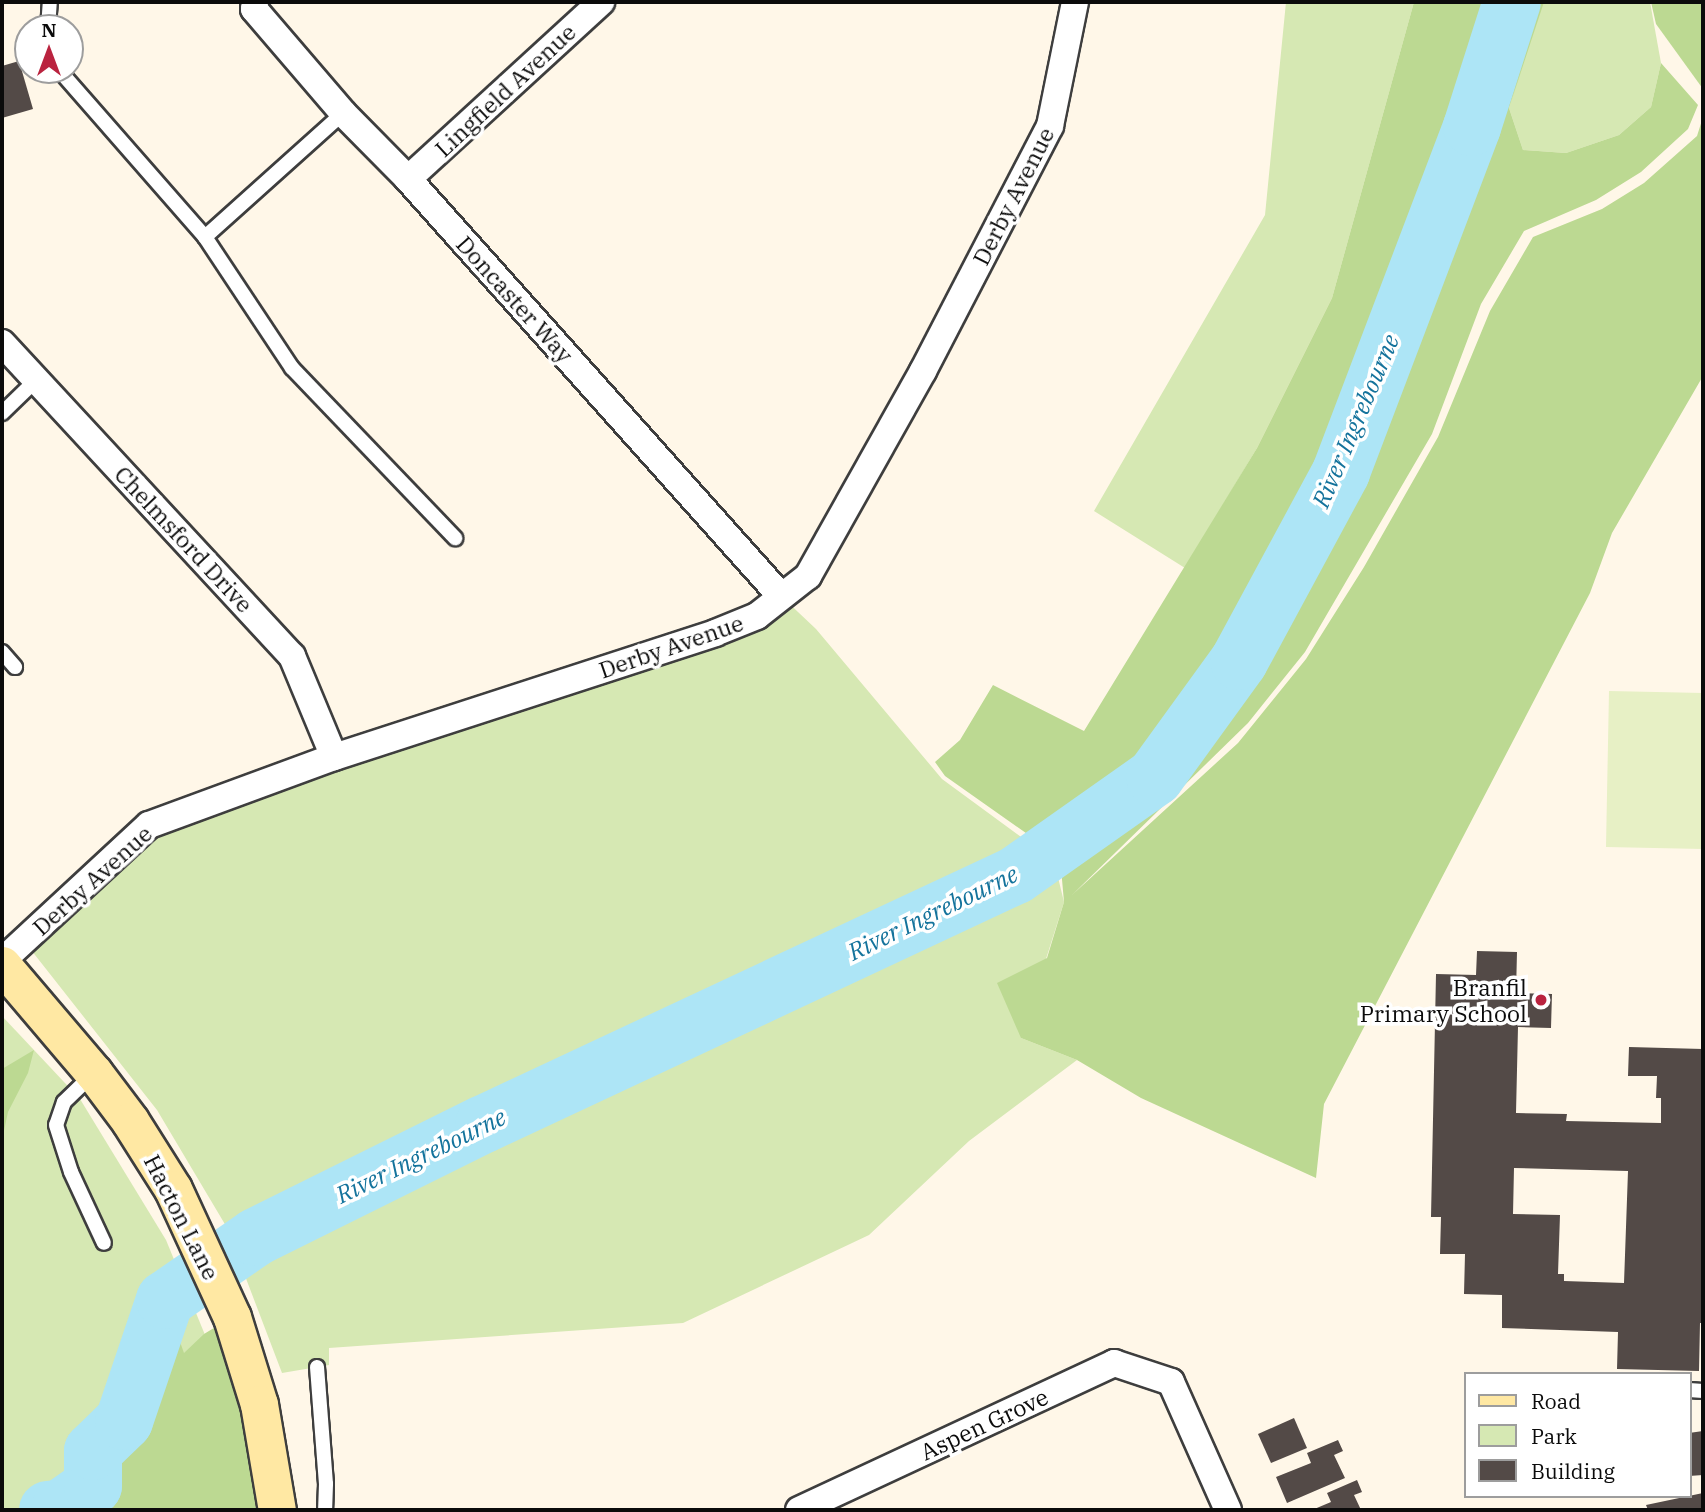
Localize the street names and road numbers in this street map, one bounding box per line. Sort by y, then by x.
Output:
street label: Lingfield Avenue [429,18,581,162]
street label: Derby Avenue [966,123,1060,269]
street label: Doncaster Way [451,230,579,368]
street label: Chelmsford Drive [109,460,259,618]
street label: Derby Avenue [595,608,747,684]
street label: Derby Avenue [27,819,157,941]
street label: Hacton Lane [139,1150,225,1284]
street label: Aspen Grove [916,1382,1052,1466]

